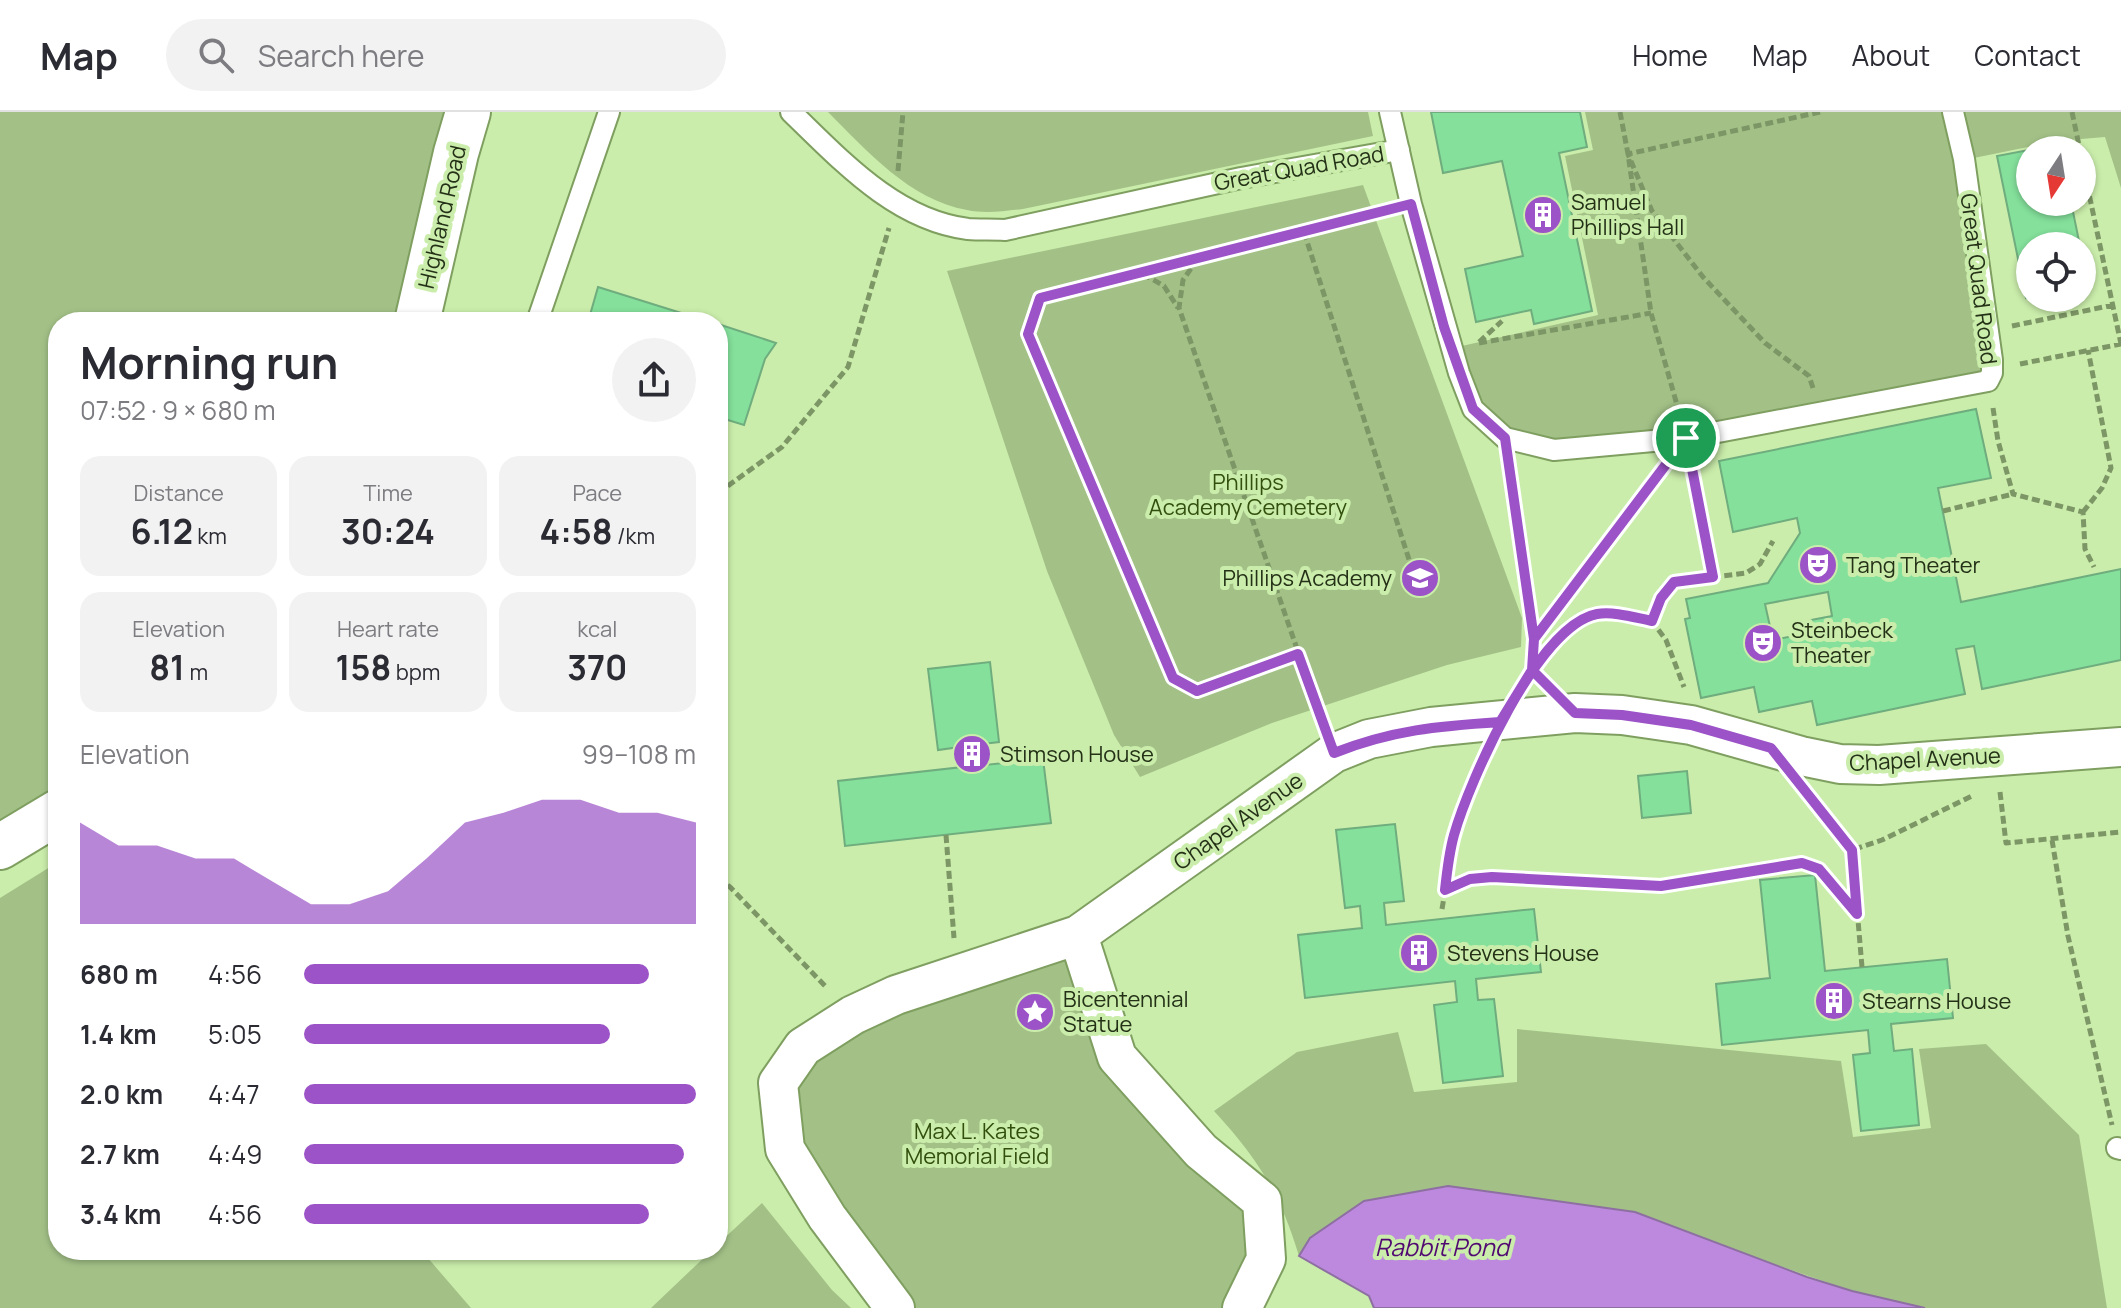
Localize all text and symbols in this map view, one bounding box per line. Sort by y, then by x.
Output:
search box [166,19,726,91]
text: Map [40,29,118,81]
icon: search [194,33,238,77]
text: Search here [258,35,425,76]
text: Home [1632,36,1708,74]
text: Map [1752,36,1808,74]
text: About [1852,36,1930,74]
text: Contact [1974,36,2081,74]
north arrow [2016,136,2096,216]
map controls [2016,136,2096,312]
street label: Great Quad Road [1212,138,1386,198]
street label: Highland Road [411,142,473,292]
place label: Samuel Phillips Hall [1571,187,1684,242]
street label: Great Quad Road [1954,192,2004,366]
building icon: Samuel Phillips Hall [1522,194,1564,236]
button: locate [2016,232,2096,312]
text: Morning run [80,332,338,392]
button: share [612,338,696,422]
text: 07:52 · 9 × 680 m [80,392,276,428]
pin [1652,404,1720,472]
icon: arrive [1664,416,1708,460]
park label: Phillips Academy Cemetery [1149,467,1348,522]
text: Distance [134,478,224,508]
text: Time [363,478,413,508]
text: Pace [572,478,622,508]
text: 6.12 [130,508,193,554]
text: 30:24 [341,508,435,554]
text: 4:58 [540,508,613,554]
text: km [193,521,227,551]
text: /km [613,521,655,551]
theatre icon: Tang Theater [1797,544,1839,586]
place label: Tang Theater [1846,550,1981,580]
school or university icon: Phillips Academy [1399,557,1441,599]
place label: Phillips Academy [1223,563,1392,593]
text: Elevation [132,614,225,644]
text: Heart rate [337,614,439,644]
text: kcal [577,614,617,644]
place label: Steinbeck Theater [1791,615,1894,670]
theatre icon: Steinbeck Theater [1742,622,1784,664]
text: 81 [149,644,185,690]
text: 158 [336,644,391,690]
text: 370 [567,644,627,690]
text: m [185,657,208,687]
text: bpm [391,657,440,687]
building icon: Stimson House [951,733,993,775]
text: Elevation [80,736,190,772]
text: 99–108 m [582,736,696,772]
place label: Stimson House [1000,739,1154,769]
street label: Chapel Avenue [1848,740,2002,778]
street label: Chapel Avenue [1167,765,1309,877]
building icon: Stevens House [1398,932,1440,974]
place label: Stevens House [1447,938,1599,968]
text: 680 m [80,956,158,992]
text: 4:56 [208,956,262,992]
building icon: Stearns House [1813,980,1855,1022]
place label: Bicentennial Statue [1063,984,1189,1039]
place label: Stearns House [1862,986,2011,1016]
place icon: Bicentennial Statue [1014,991,1056,1033]
text: 1.4 km [80,1016,157,1052]
text: 5:05 [208,1016,262,1052]
text: 2.0 km [80,1076,163,1112]
text: 4:47 [208,1076,259,1112]
park label: Max L. Kates Memorial Field [905,1116,1049,1171]
text: 2.7 km [80,1136,160,1172]
text: 4:49 [208,1136,262,1172]
text: 3.4 km [80,1196,161,1232]
text: 4:56 [208,1196,262,1232]
water label: Rabbit Pond [1375,1230,1512,1263]

